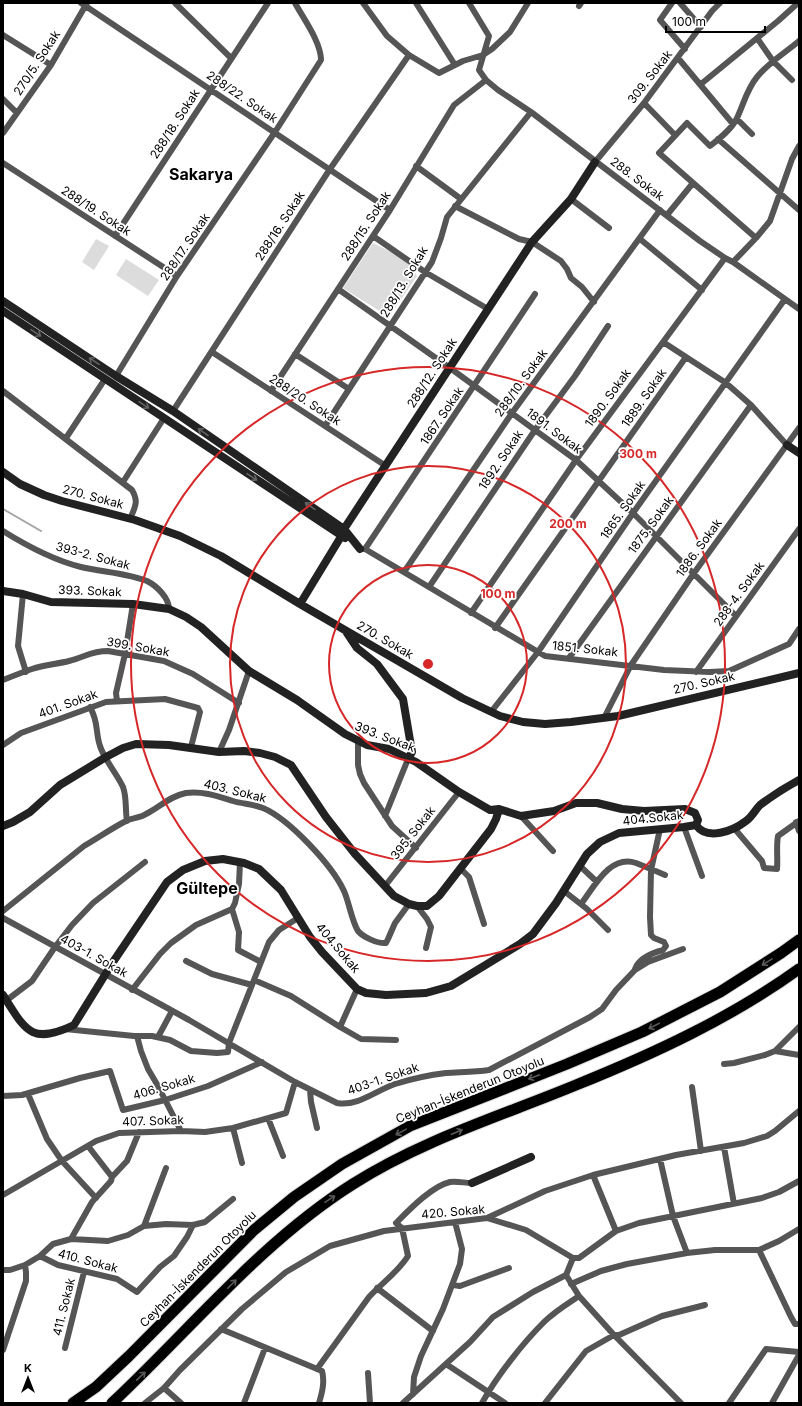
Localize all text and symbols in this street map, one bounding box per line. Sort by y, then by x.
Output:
scale bar [666,8,765,34]
text: 100 m [672,14,706,29]
street label: 270/5. Sokak [10,27,63,98]
street label: 309. Sokak [624,47,675,106]
street label: 288/22. Sokak [204,67,281,126]
street label: 288/18. Sokak [146,86,203,161]
street label: 288. Sokak [607,153,668,204]
district label: Sakarya [169,164,233,184]
street label: 288/19. Sokak [59,182,134,239]
street label: 288/16. Sokak [251,188,308,263]
street label: 288/15. Sokak [338,188,394,263]
street label: 288/17. Sokak [156,210,213,283]
street label: 288/13. Sokak [377,243,431,320]
one-way arrow [30,329,41,337]
street label: 288/12. Sokak [403,335,460,410]
street label: 288/10. Sokak [491,345,550,420]
one-way arrow [89,357,100,365]
street label: 1890. Sokak [581,365,634,430]
street label: 1889. Sokak [618,365,670,430]
street label: 288/20. Sokak [267,371,344,429]
street label: 1867. Sokak [417,384,467,448]
one-way arrow [138,401,149,409]
street label: 1891. Sokak [523,405,586,457]
street label: 1892. Sokak [475,427,526,492]
one-way arrow [198,428,209,436]
text: 300 m [619,446,657,461]
one-way arrow [246,473,257,481]
street label: 1865. Sokak [597,477,649,542]
street label: 270. Sokak [61,481,126,512]
street label: 1875. Sokak [625,493,677,556]
one-way arrow [305,502,316,510]
street label: 1886. Sokak [672,515,725,580]
text: 200 m [549,516,587,531]
street label: 393-2. Sokak [54,538,132,573]
street label: 288-4. Sokak [710,558,767,629]
street label: 393. Sokak [58,582,122,599]
text: 100 m [480,586,516,601]
street label: 270. Sokak [354,617,417,662]
street label: 399. Sokak [105,634,171,659]
street label: 1851. Sokak [551,638,619,659]
centre of rings [421,657,435,671]
street label: 270. Sokak [672,668,737,697]
street label: 401. Sokak [36,686,100,721]
street label: 393. Sokak [353,718,418,755]
street label: 403. Sokak [202,775,268,806]
street label: 395. Sokak [387,803,438,862]
street label: 404.Sokak [622,807,684,828]
district label: Gültepe [176,878,238,898]
street label: 404.Sokak [313,920,364,976]
street label: 403-1. Sokak [58,931,131,980]
one-way arrow [761,959,773,967]
one-way arrow [648,1023,660,1030]
street label: Ceyhan-İskenderun Otoyolu [393,1053,546,1126]
street label: 403-1. Sokak [345,1059,421,1098]
street label: 406. Sokak [131,1070,197,1103]
one-way arrow [529,1073,541,1081]
street label: 407. Sokak [122,1112,185,1129]
one-way arrow [395,1128,407,1136]
one-way arrow [451,1128,463,1135]
one-way arrow [325,1195,336,1203]
street label: 420. Sokak [420,1201,486,1222]
street label: Ceyhan-İskenderun Otoyolu [136,1207,259,1330]
street label: 410. Sokak [57,1245,120,1276]
street label: 411. Sokak [49,1276,78,1337]
one-way arrow [227,1279,237,1289]
north arrow [8,1358,48,1398]
text: K [24,1361,32,1375]
one-way arrow [135,1372,146,1381]

